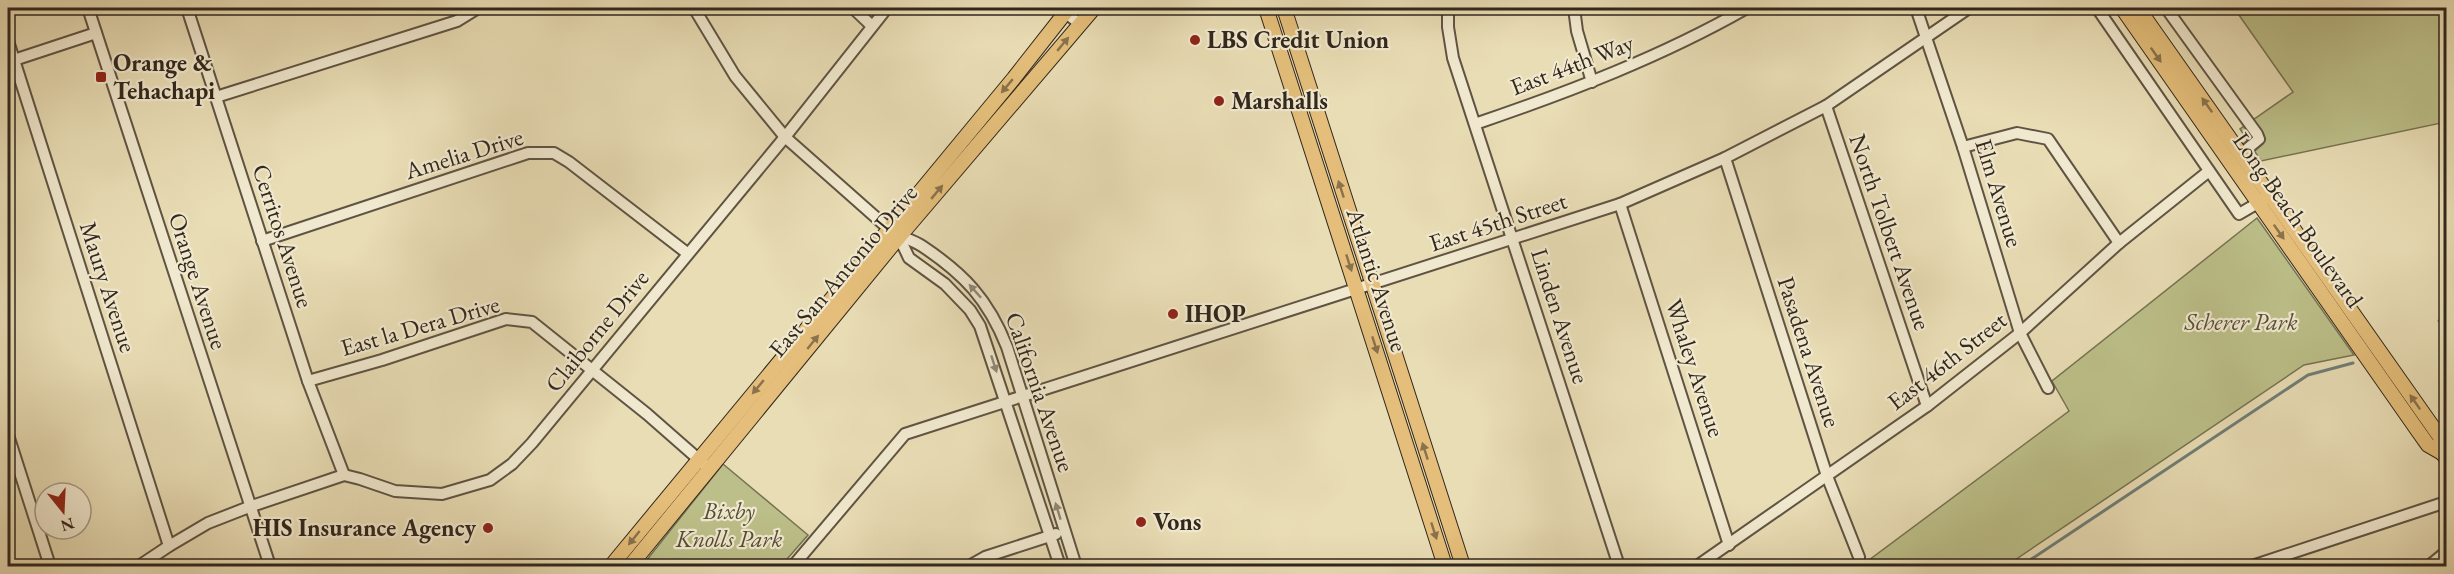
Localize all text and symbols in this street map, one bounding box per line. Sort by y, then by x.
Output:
place label: LBS Credit Union [1207,24,1390,55]
street label: East 44th Way [1506,27,1638,102]
marker: LBS Credit Union [1188,33,1202,47]
one-way arrow [1057,36,1070,52]
place label: Orange & Tehachapi [113,47,215,106]
one-way arrow [2150,47,2162,63]
marker: Orange & Tehachapi [94,70,108,84]
one-way arrow [1001,79,1014,94]
place label: Marshalls [1231,85,1328,116]
marker: Marshalls [1212,94,1226,108]
one-way arrow [2201,98,2213,114]
street label: Amelia Drive [400,121,527,186]
street label: Long Beach Boulevard [2226,126,2371,314]
street label: North Tolbert Avenue [1842,130,1939,334]
street label: Elm Avenue [1968,135,2031,251]
street label: Cerritos Avenue [246,160,321,312]
street label: East San Antonio Drive [761,178,924,363]
one-way arrow [1336,180,1346,198]
one-way arrow [930,185,943,200]
street label: East 45th Street [1425,185,1571,258]
street label: Atlantic Avenue [1339,203,1415,355]
street label: Orange Avenue [162,209,235,353]
street label: Maury Avenue [73,218,144,356]
one-way arrow [2273,224,2285,240]
street label: Linden Avenue [1524,244,1597,387]
one-way arrow [1344,254,1354,272]
street label: Claiborne Drive [538,263,655,398]
street label: Pasadena Avenue [1771,273,1848,431]
one-way arrow [969,284,982,299]
street label: East la Dera Drive [337,288,503,363]
street label: Whaley Avenue [1659,295,1732,441]
place label: IHOP [1185,298,1246,329]
street label: East 46th Street [1881,304,2013,417]
park label: Scherer Park [2183,306,2298,337]
marker: IHOP [1166,307,1180,321]
street label: California Avenue [999,308,1082,476]
one-way arrow [806,335,819,350]
one-way arrow [1371,336,1380,354]
one-way arrow [989,355,999,373]
one-way arrow [752,380,765,395]
one-way arrow [2410,395,2422,410]
one-way arrow [1420,442,1429,460]
north arrow [33,481,93,541]
park label: Bixby Knolls Park [675,495,782,554]
one-way arrow [1053,502,1063,520]
place label: Vons [1153,506,1201,537]
place label: HIS Insurance Agency [253,512,476,544]
text: N [58,513,77,537]
marker: Vons [1134,515,1148,529]
marker: HIS Insurance Agency [481,521,495,535]
one-way arrow [1430,522,1439,540]
one-way arrow [628,530,641,545]

